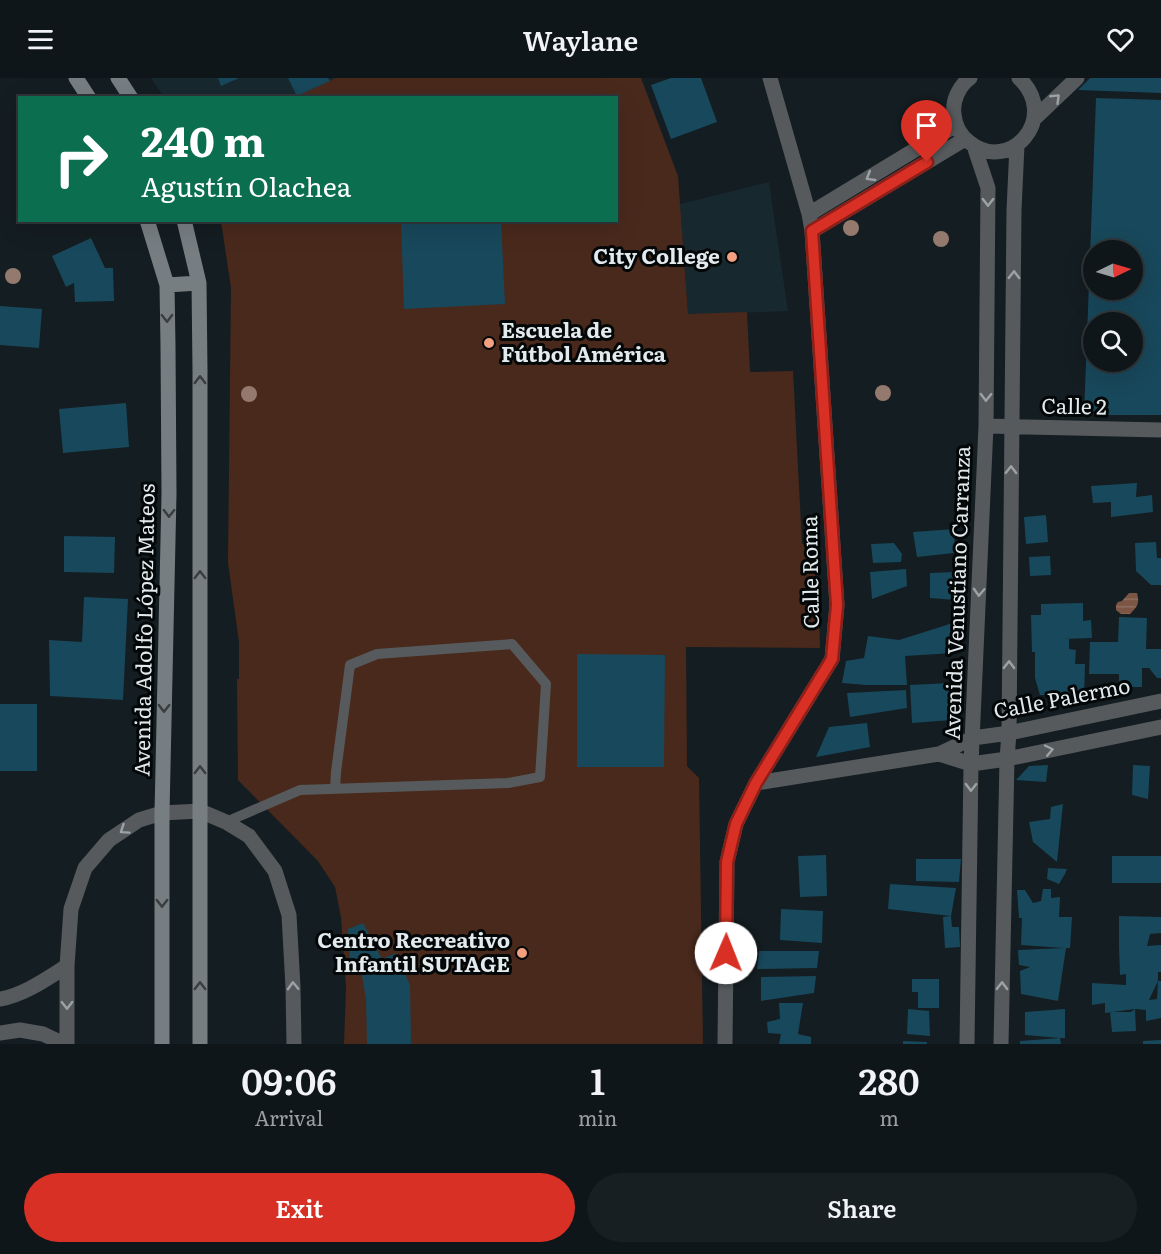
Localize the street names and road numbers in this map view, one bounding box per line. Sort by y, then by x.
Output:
street label: Calle 2 [1041,388,1107,421]
street label: Avenida Venustiano Carranza [935,445,976,741]
street label: Avenida Adolfo López Mateos [124,483,161,776]
street label: Calle Roma [792,515,825,629]
street label: Calle Palermo [990,668,1133,725]

